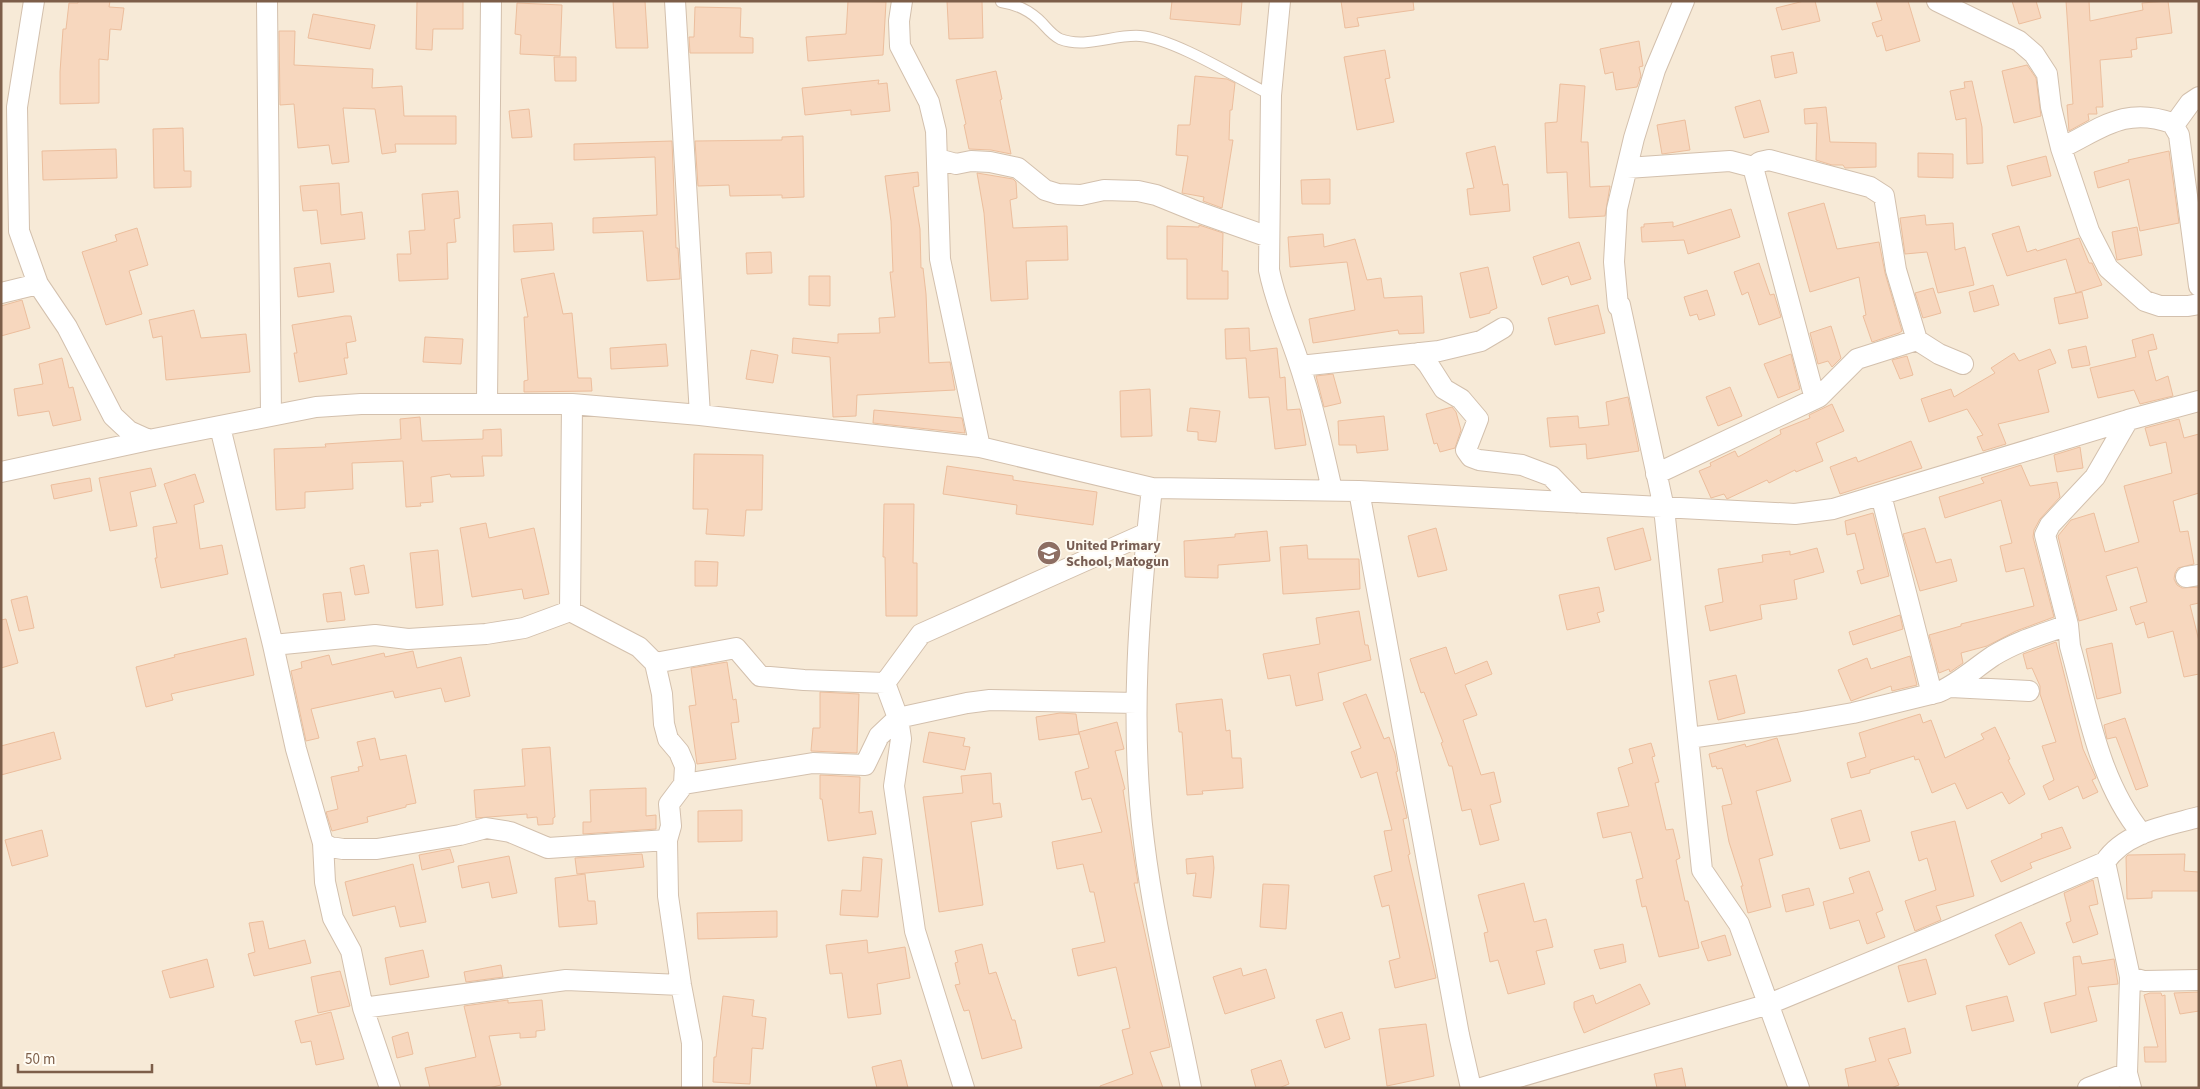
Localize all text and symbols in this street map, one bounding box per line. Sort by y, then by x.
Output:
place label: United Primary School, Matogun [1066,536,1169,572]
school or university icon: United Primary School, Matogun [1036,540,1062,566]
scale bar [18,1042,151,1074]
text: 50 m [25,1049,55,1070]

